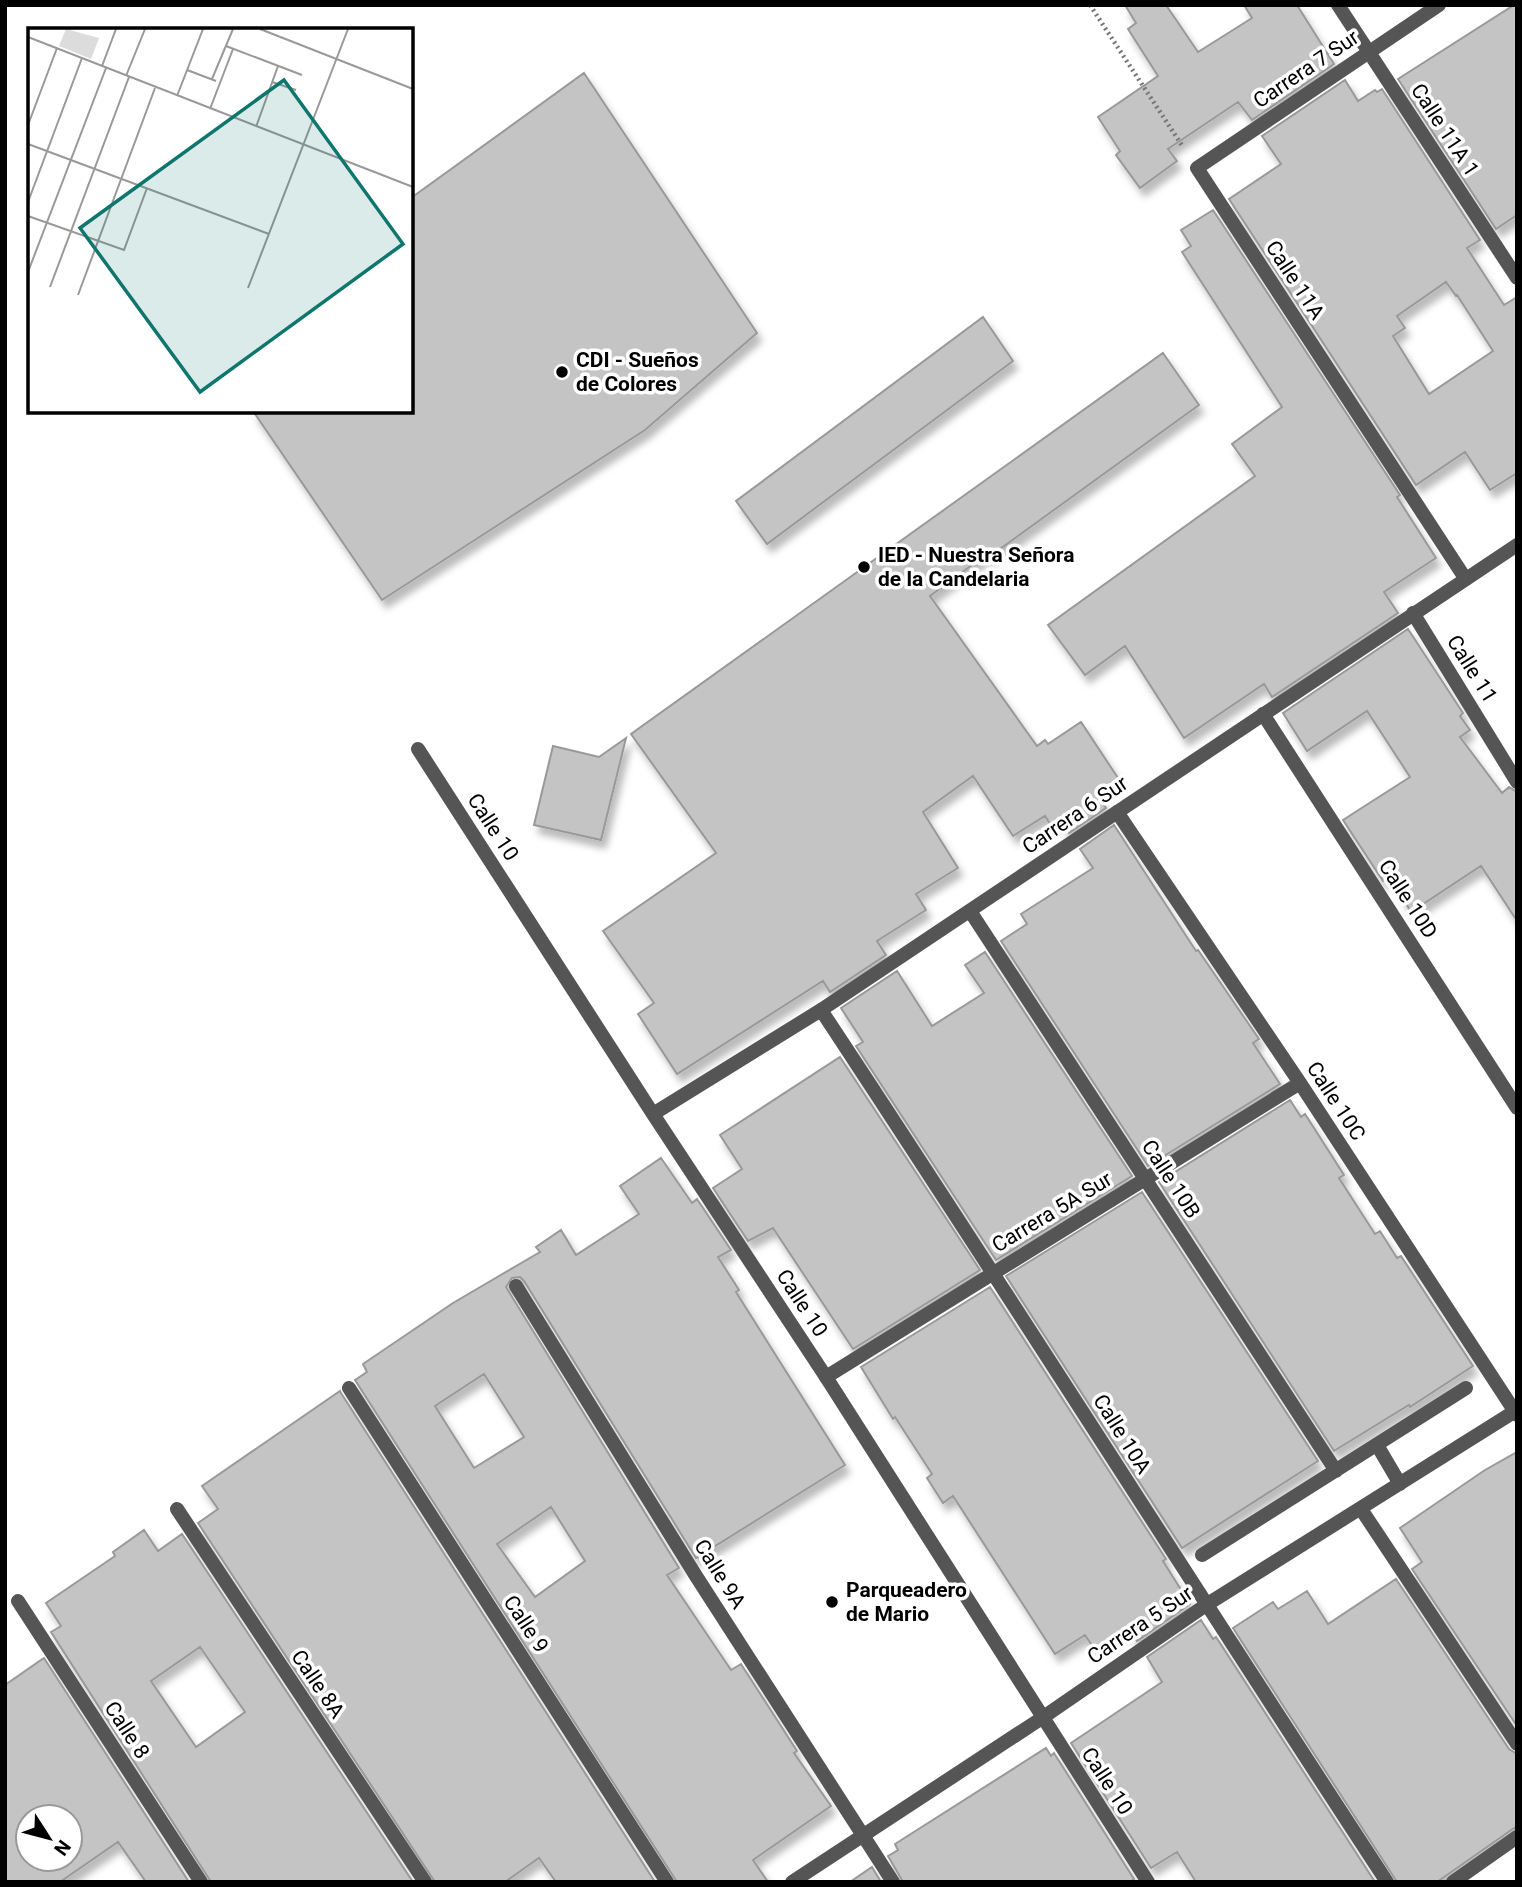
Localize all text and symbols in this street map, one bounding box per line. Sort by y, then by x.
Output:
street label: Carrera 7 Sur [1249,25,1363,113]
inset map [28,28,413,413]
street label: Calle 11A 1 [1406,79,1484,181]
street label: Calle 11A [1261,236,1329,324]
place label: CDI - Sueños de Colores [576,348,699,396]
marker: CDI - Sueños de Colores [554,364,570,380]
place label: IED - Nuestra Señora de la Candelaria [878,543,1074,591]
marker: IED - Nuestra Señora de la Candelaria [856,559,872,575]
street label: Calle 11 [1442,631,1502,707]
street label: Carrera 6 Sur [1018,771,1132,859]
street label: Calle 10 [462,789,524,865]
street label: Calle 10D [1374,855,1442,943]
street label: Calle 10C [1302,1057,1370,1145]
street label: Calle 10B [1137,1135,1205,1223]
street label: Carrera 5A Sur [988,1167,1116,1257]
street label: Calle 10 [771,1265,833,1341]
street label: Calle 10A [1088,1390,1156,1478]
street label: Calle 9A [689,1535,751,1613]
place label: Parqueadero de Mario [846,1578,967,1626]
street label: Carrera 5 Sur [1083,1581,1197,1669]
street label: Calle 9 [499,1591,553,1657]
marker: Parqueadero de Mario [824,1594,840,1610]
street label: Calle 8A [286,1645,350,1723]
street label: Calle 8 [100,1697,154,1763]
street label: Calle 10 [1076,1743,1138,1819]
north arrow [14,1803,84,1873]
text: N [49,1836,76,1860]

